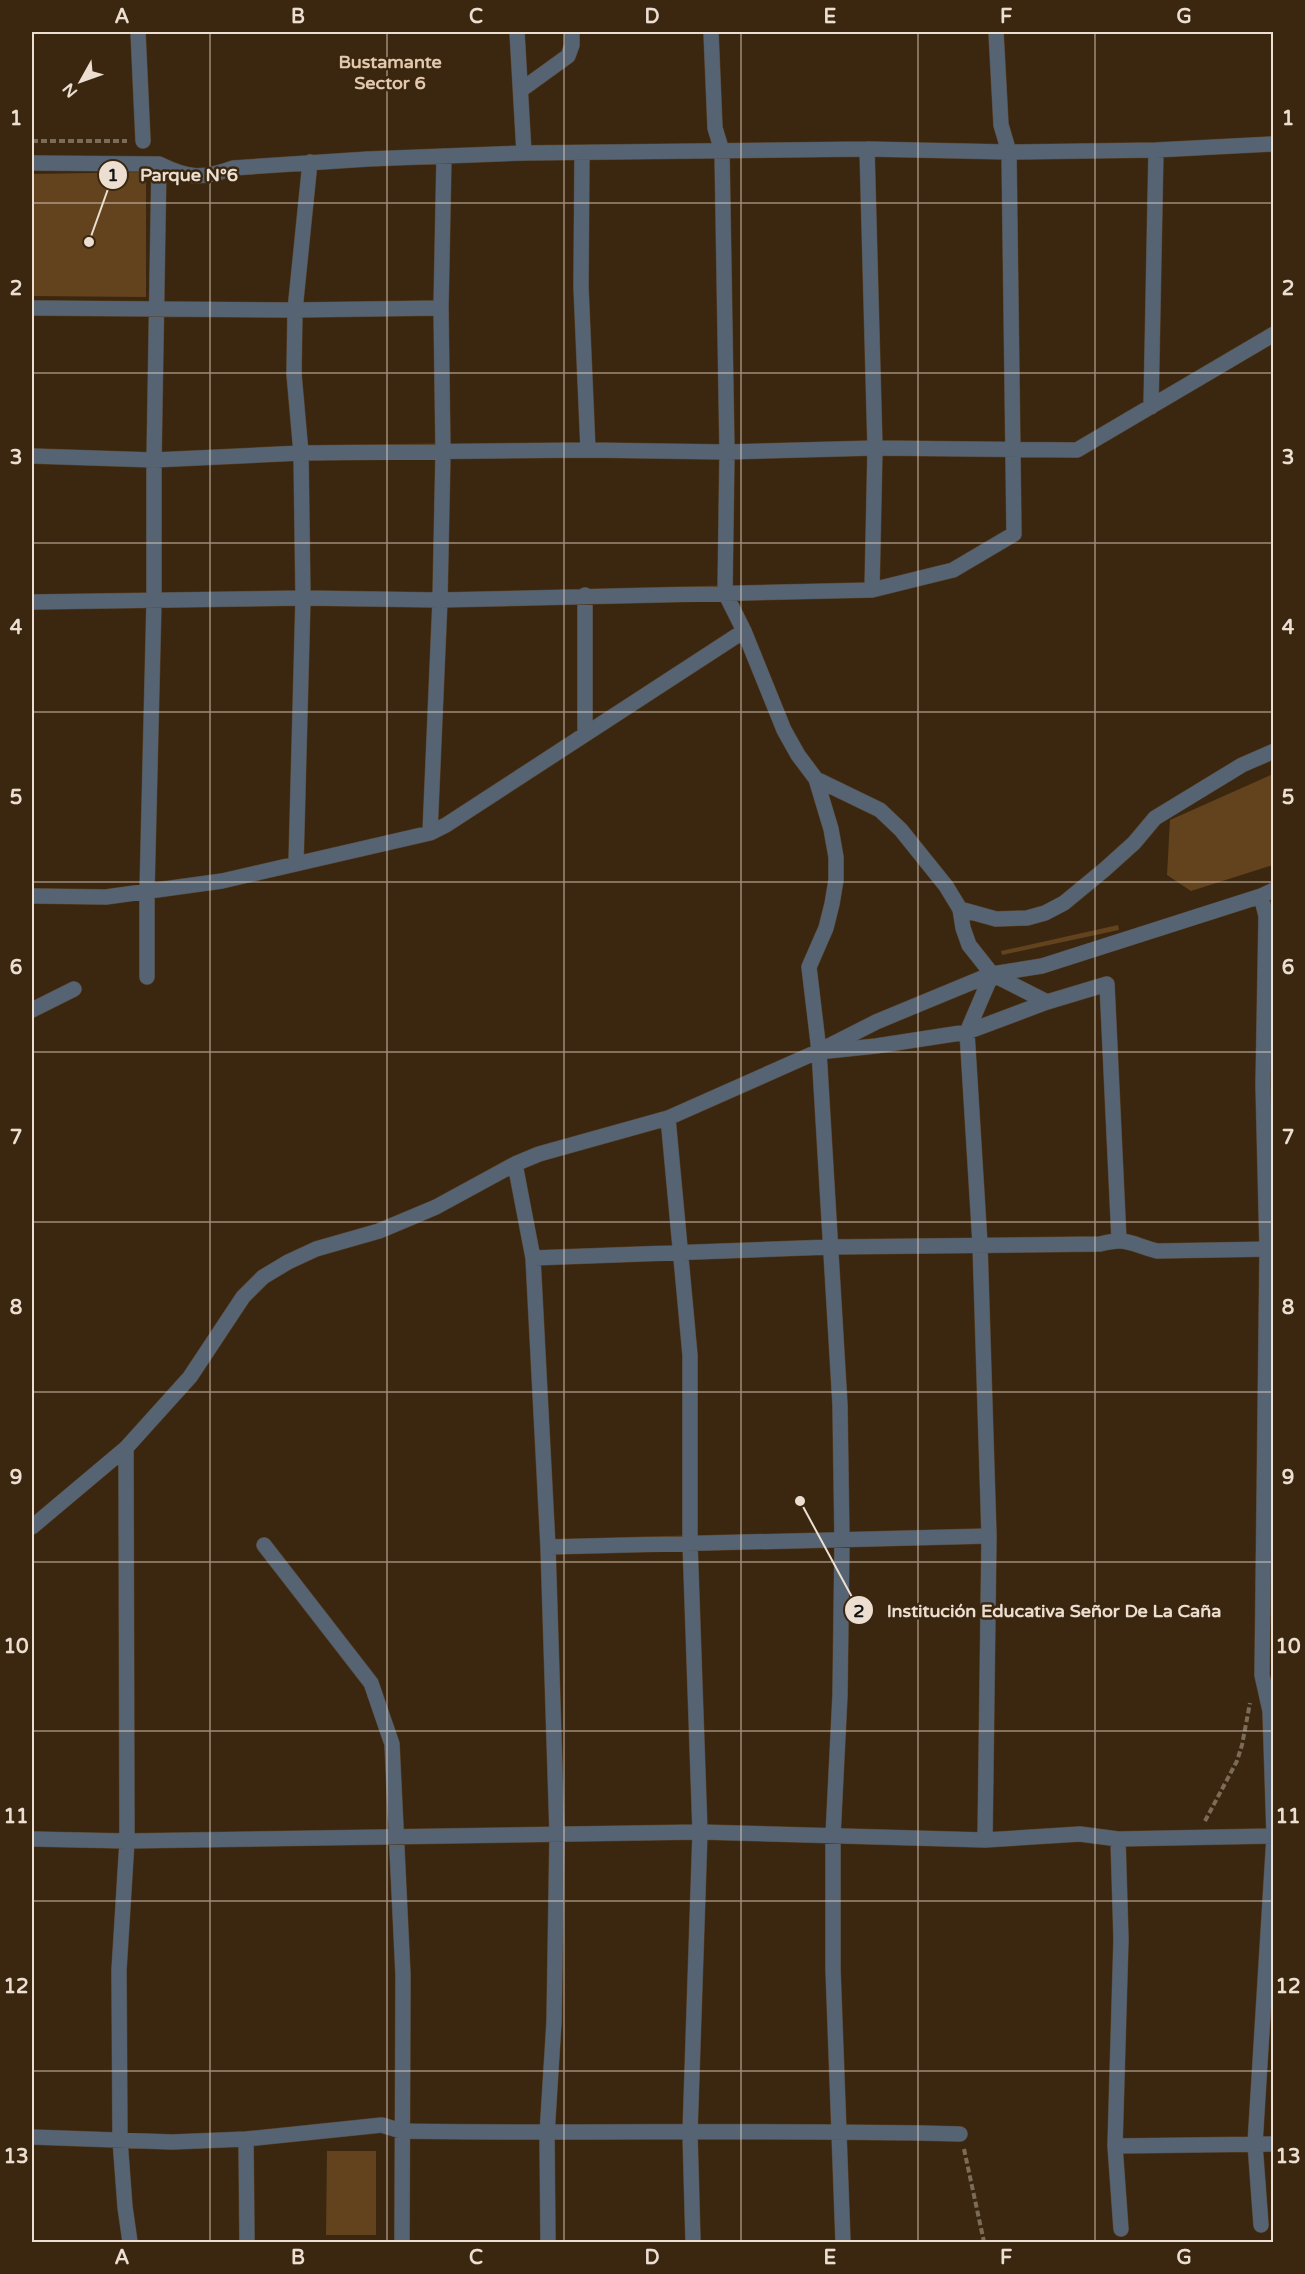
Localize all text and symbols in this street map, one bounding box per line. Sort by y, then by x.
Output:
text: A [115,5,130,29]
text: B [291,5,305,29]
text: C [469,5,483,29]
text: D [644,5,660,29]
text: E [824,5,837,29]
text: F [1000,5,1012,29]
text: G [1176,5,1192,29]
north arrow [51,51,111,111]
district label: Bustamante Sector 6 [338,51,442,94]
text: N [58,79,82,101]
text: 1 [10,107,22,131]
text: 1 [1282,107,1294,131]
callout: Parque N°6 [98,157,250,193]
text: 1 [107,164,119,186]
text: Parque N°6 [140,164,238,186]
text: 2 [10,277,22,301]
text: 2 [1282,277,1294,301]
text: 3 [10,446,22,470]
text: 3 [1282,446,1294,470]
text: 4 [10,616,23,640]
text: 4 [1282,616,1295,640]
text: 5 [10,786,22,810]
text: 5 [1282,786,1294,810]
text: 6 [10,956,22,980]
text: 6 [1282,956,1294,980]
text: 7 [10,1126,22,1150]
text: 7 [1282,1126,1294,1150]
text: 8 [10,1296,22,1320]
text: 8 [1282,1296,1294,1320]
text: 9 [10,1466,22,1490]
text: 9 [1282,1466,1294,1490]
callout: Institución Educativa Señor De La Caña [844,1592,1233,1628]
text: 2 [853,1600,865,1622]
text: Institución Educativa Señor De La Caña [887,1600,1221,1622]
text: 10 [3,1635,29,1659]
text: 10 [1275,1635,1301,1659]
text: 11 [3,1805,29,1829]
text: 11 [1275,1805,1301,1829]
text: 12 [3,1975,29,1999]
text: 12 [1275,1975,1301,1999]
text: 13 [3,2145,29,2169]
text: 13 [1275,2145,1301,2169]
text: A [115,2246,130,2270]
text: B [291,2246,305,2270]
text: C [469,2246,483,2270]
text: D [644,2246,660,2270]
text: E [824,2246,837,2270]
text: F [1000,2246,1012,2270]
text: G [1176,2246,1192,2270]

